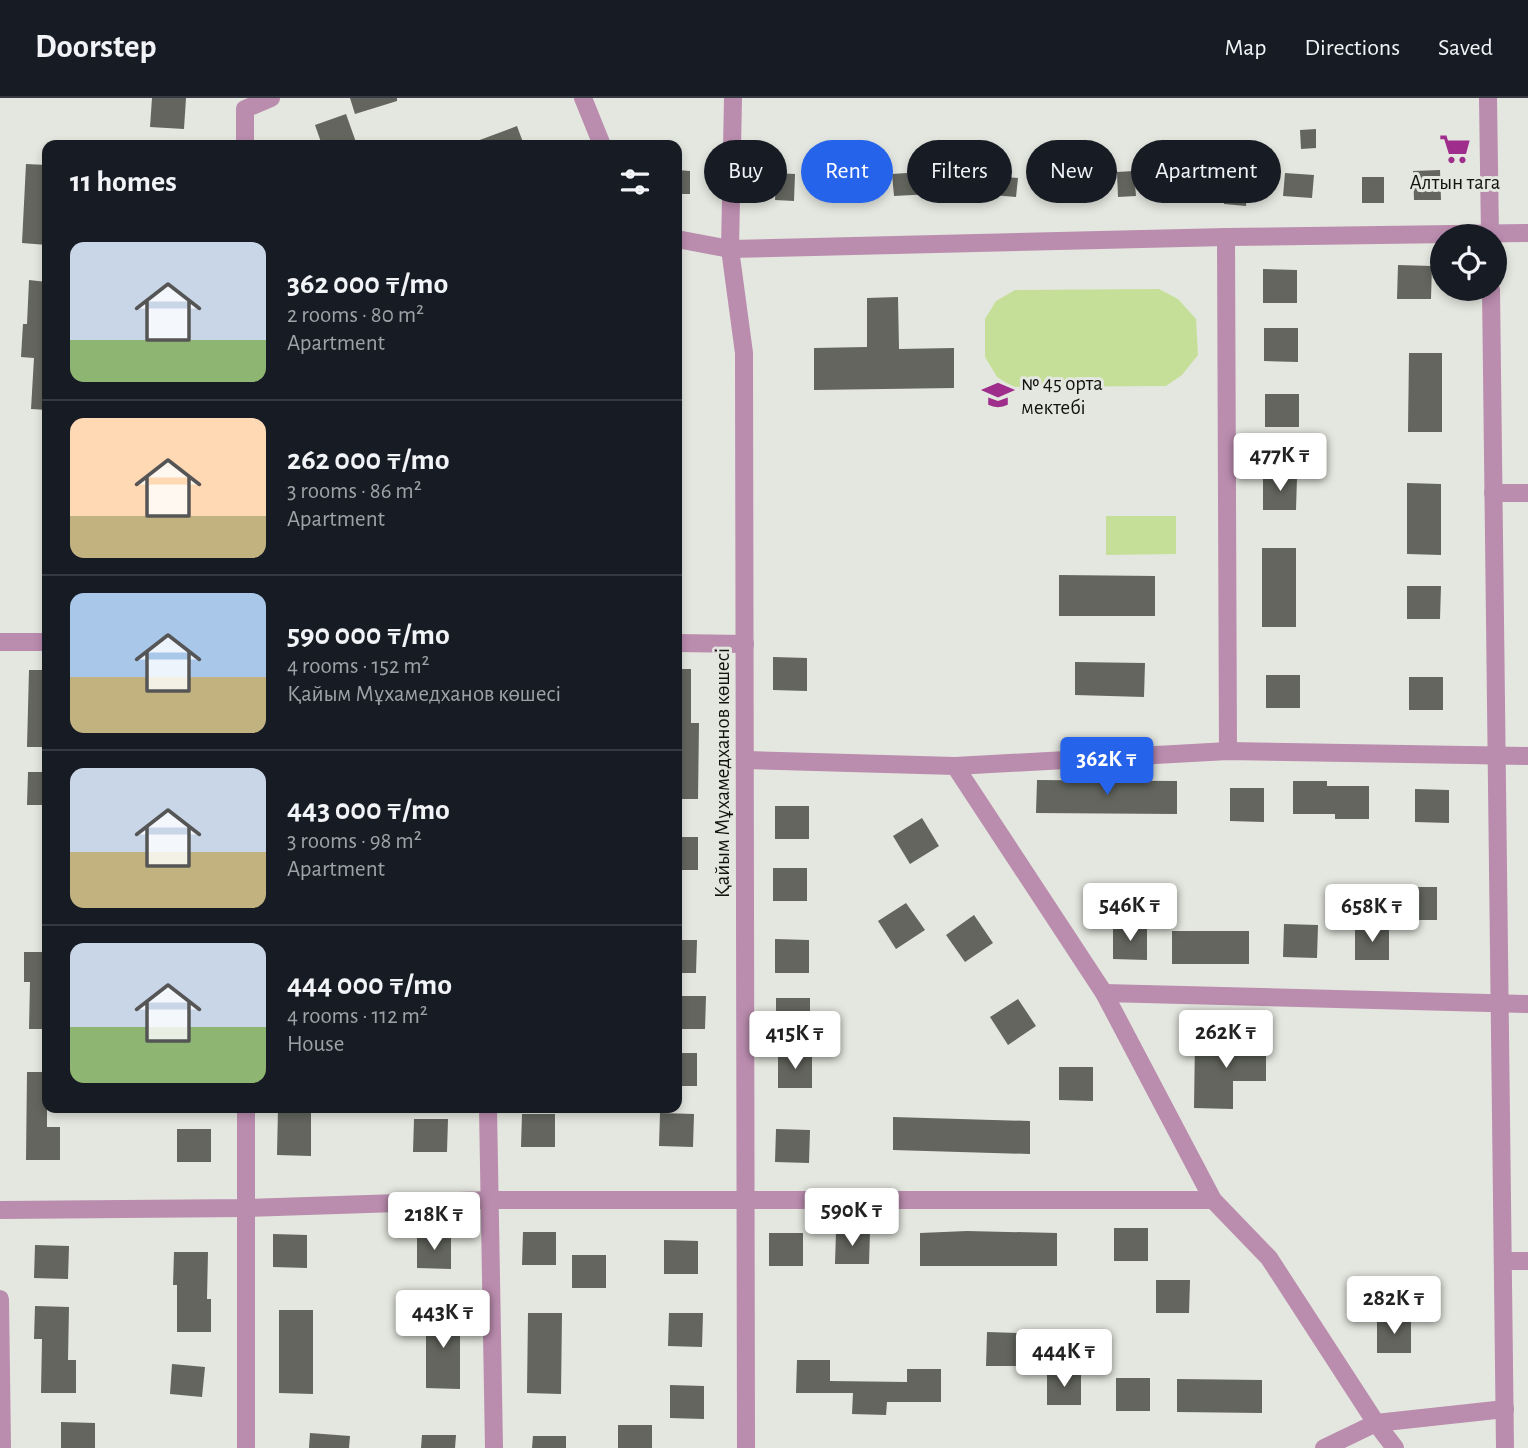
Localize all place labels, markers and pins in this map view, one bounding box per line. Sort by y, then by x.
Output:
supermarket icon: Алтын тага [1438,132,1472,166]
place label: Алтын тага [1410,172,1501,193]
place label: № 45 орта мектебі [1021,373,1103,418]
school or university icon: № 45 орта мектебі [981,378,1015,412]
pin: 477K ₸ [1223,434,1337,493]
pin: 362K ₸ [1050,738,1164,797]
pin: 546K ₸ [1073,884,1187,943]
pin: 658K ₸ [1315,884,1429,944]
pin: 262K ₸ [1169,1010,1283,1070]
pin: 415K ₸ [738,1012,852,1071]
pin: 590K ₸ [795,1188,909,1248]
pin: 218K ₸ [377,1192,491,1252]
pin: 282K ₸ [1337,1276,1451,1336]
pin: 443K ₸ [386,1290,500,1350]
pin: 444K ₸ [1007,1330,1121,1389]

